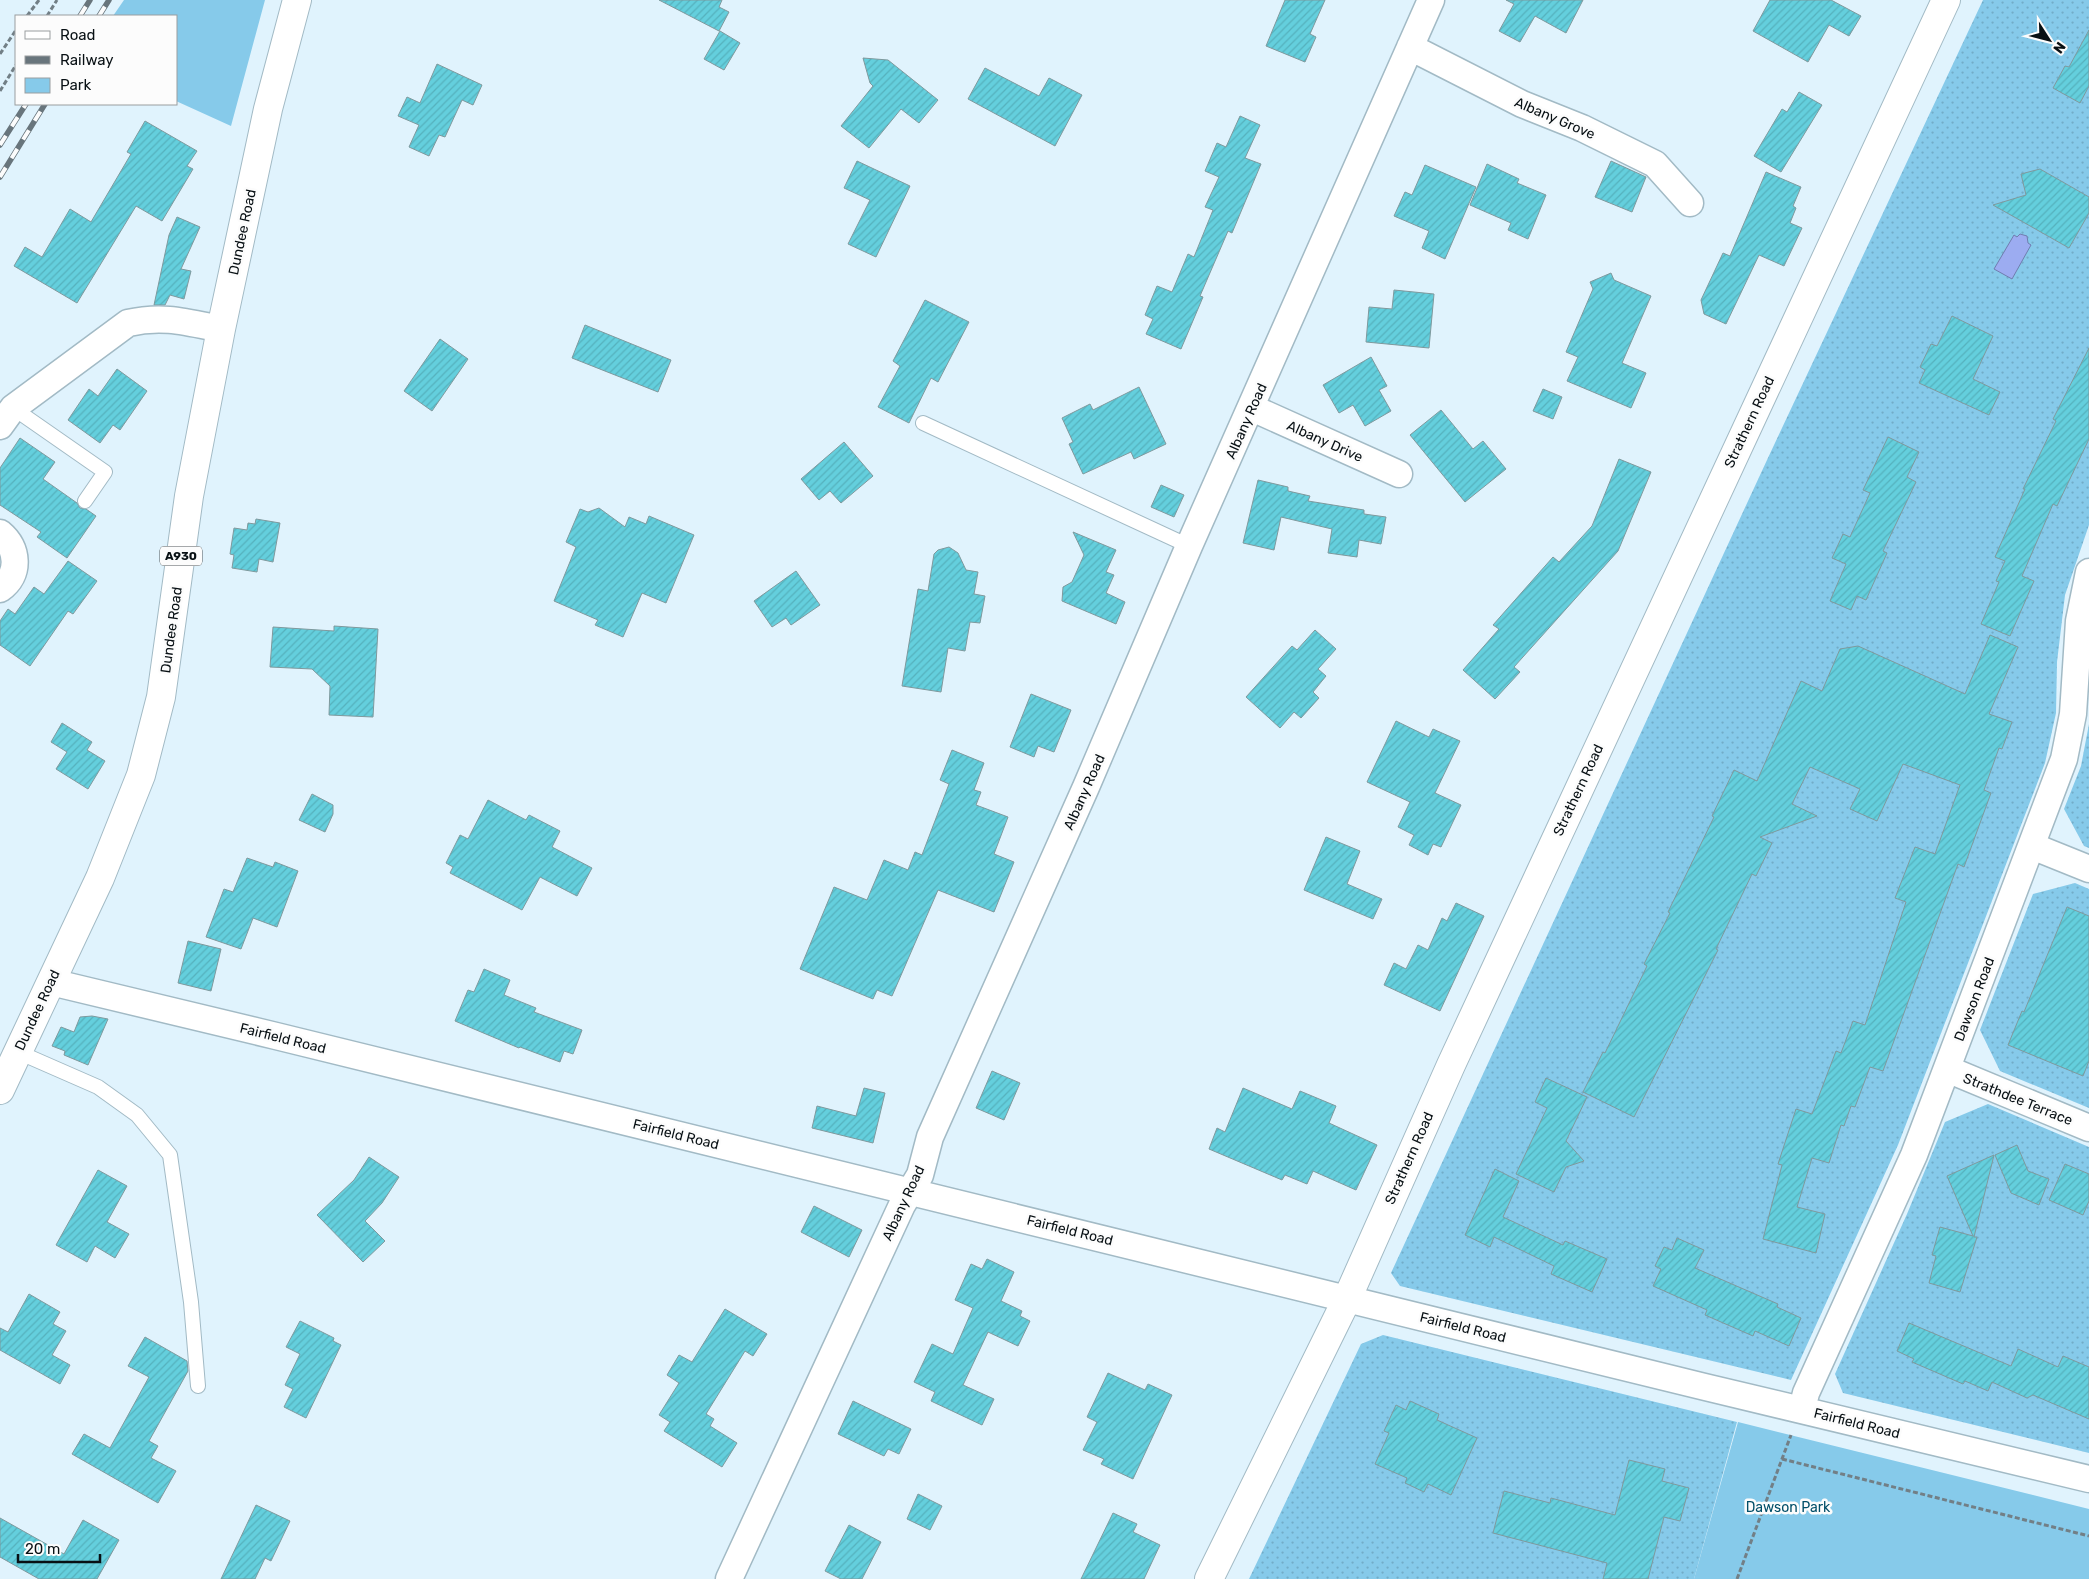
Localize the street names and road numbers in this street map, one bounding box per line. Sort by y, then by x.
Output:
street label: Albany Grove [1512,94,1598,143]
street label: Dundee Road [225,188,260,277]
street label: Strathern Road [1721,374,1778,471]
street label: Albany Road [1222,381,1271,462]
street label: Albany Drive [1284,417,1366,466]
road number: A930 [160,546,202,566]
street label: Dundee Road [157,586,186,674]
street label: Strathern Road [1550,742,1607,839]
street label: Albany Road [1060,752,1109,833]
street label: Dawson Road [1951,955,1998,1044]
street label: Dundee Road [11,967,64,1053]
street label: Fairfield Road [238,1020,328,1057]
street label: Strathdee Terrace [1961,1070,2075,1129]
street label: Strathern Road [1381,1109,1437,1207]
street label: Fairfield Road [631,1116,721,1153]
street label: Albany Road [879,1163,928,1244]
street label: Fairfield Road [1025,1212,1115,1249]
street label: Fairfield Road [1418,1309,1508,1346]
street label: Fairfield Road [1812,1405,1902,1442]

